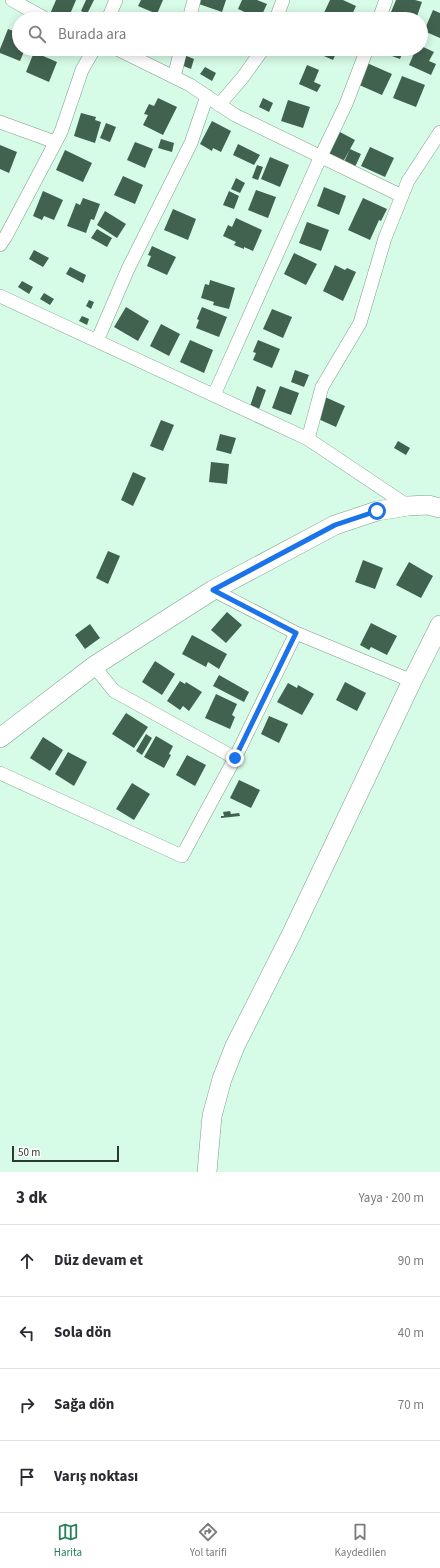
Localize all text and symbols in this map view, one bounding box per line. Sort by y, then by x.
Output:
search box [12,12,428,56]
icon: search [26,23,48,45]
text: Burada ara [58,24,126,45]
route start [368,502,386,520]
route end [226,749,244,767]
scale bar [12,1144,119,1163]
text: 50 m [18,1145,40,1160]
text: 3 dk [16,1186,47,1210]
text: Yaya · 200 m [359,1189,424,1207]
icon: ahead [16,1250,38,1272]
text: Düz devam et [54,1250,143,1271]
text: 90 m [398,1252,424,1270]
icon: left [16,1322,38,1344]
text: Sola dön [54,1322,111,1343]
text: 40 m [398,1324,424,1342]
icon: right [16,1394,38,1416]
text: Sağa dön [54,1394,114,1415]
text: 70 m [398,1396,424,1414]
icon: arrive [16,1466,38,1488]
text: Varış noktası [54,1466,138,1487]
tab: Harita [54,1521,82,1560]
tab: Yol tarifi [190,1521,227,1560]
tab: Kaydedilen [335,1521,386,1560]

